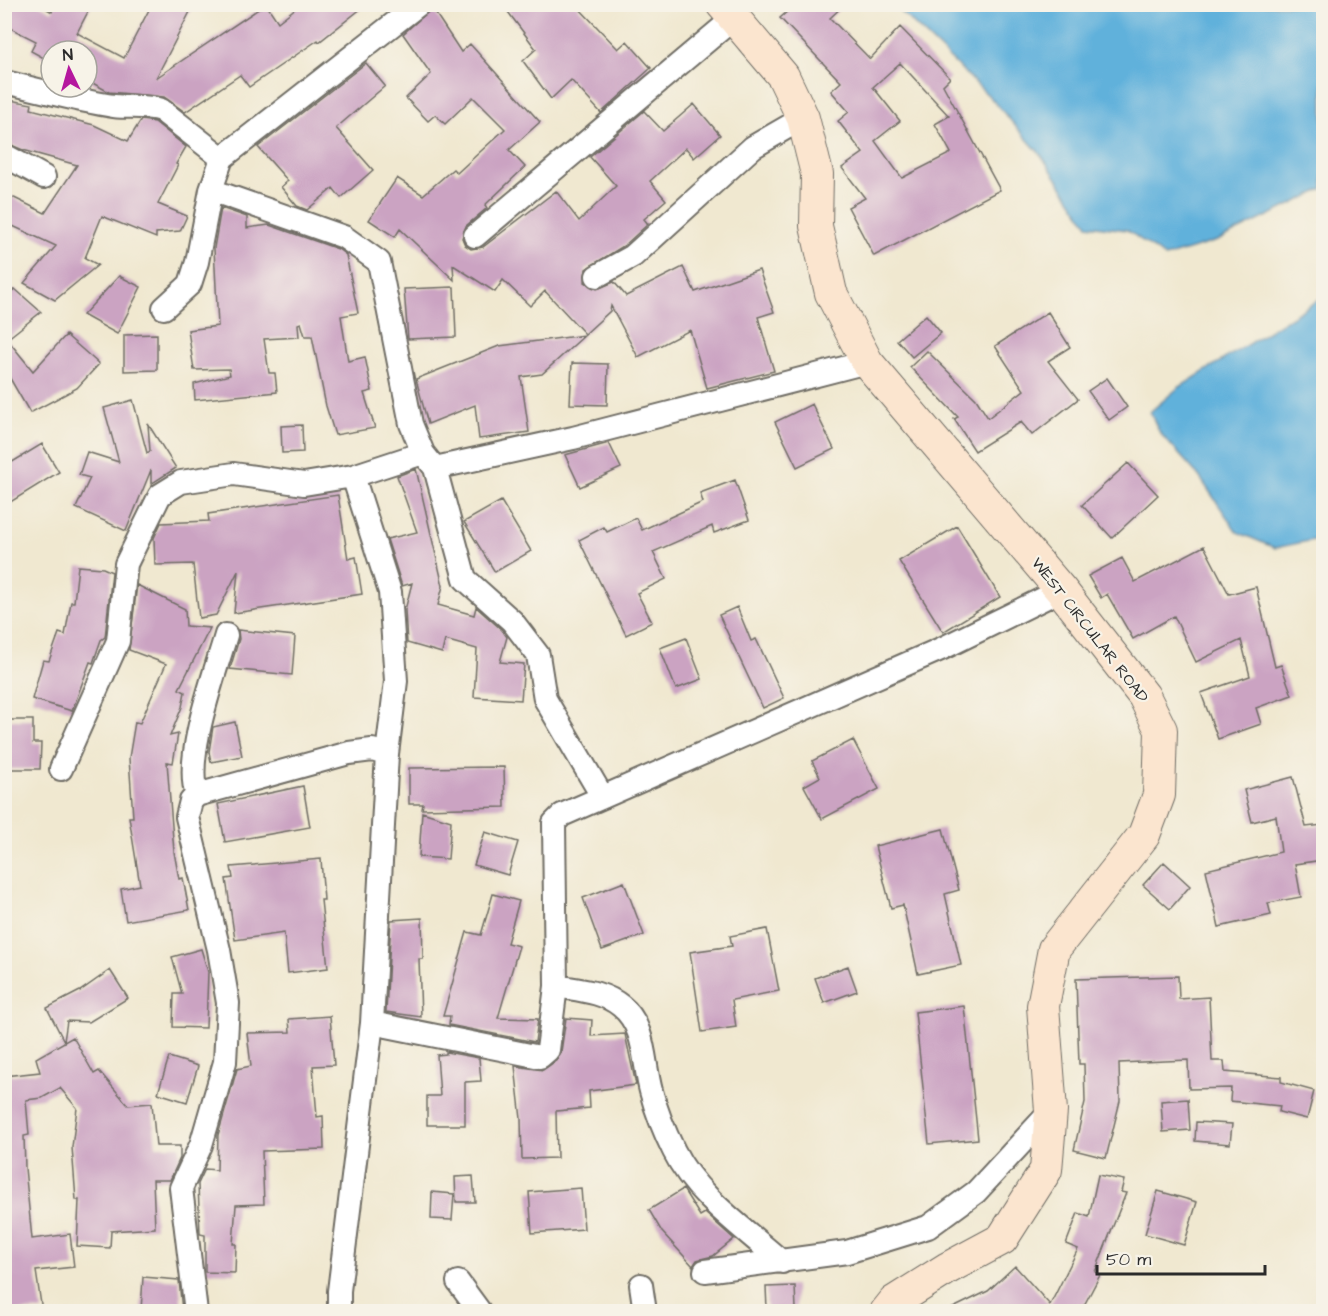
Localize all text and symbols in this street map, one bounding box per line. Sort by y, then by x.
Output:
north arrow [39,39,99,99]
text: N [62,44,74,66]
street label: WEST CIRCULAR ROAD [1026,553,1154,707]
scale bar [1097,1238,1265,1276]
text: 50 m [1106,1247,1151,1272]

